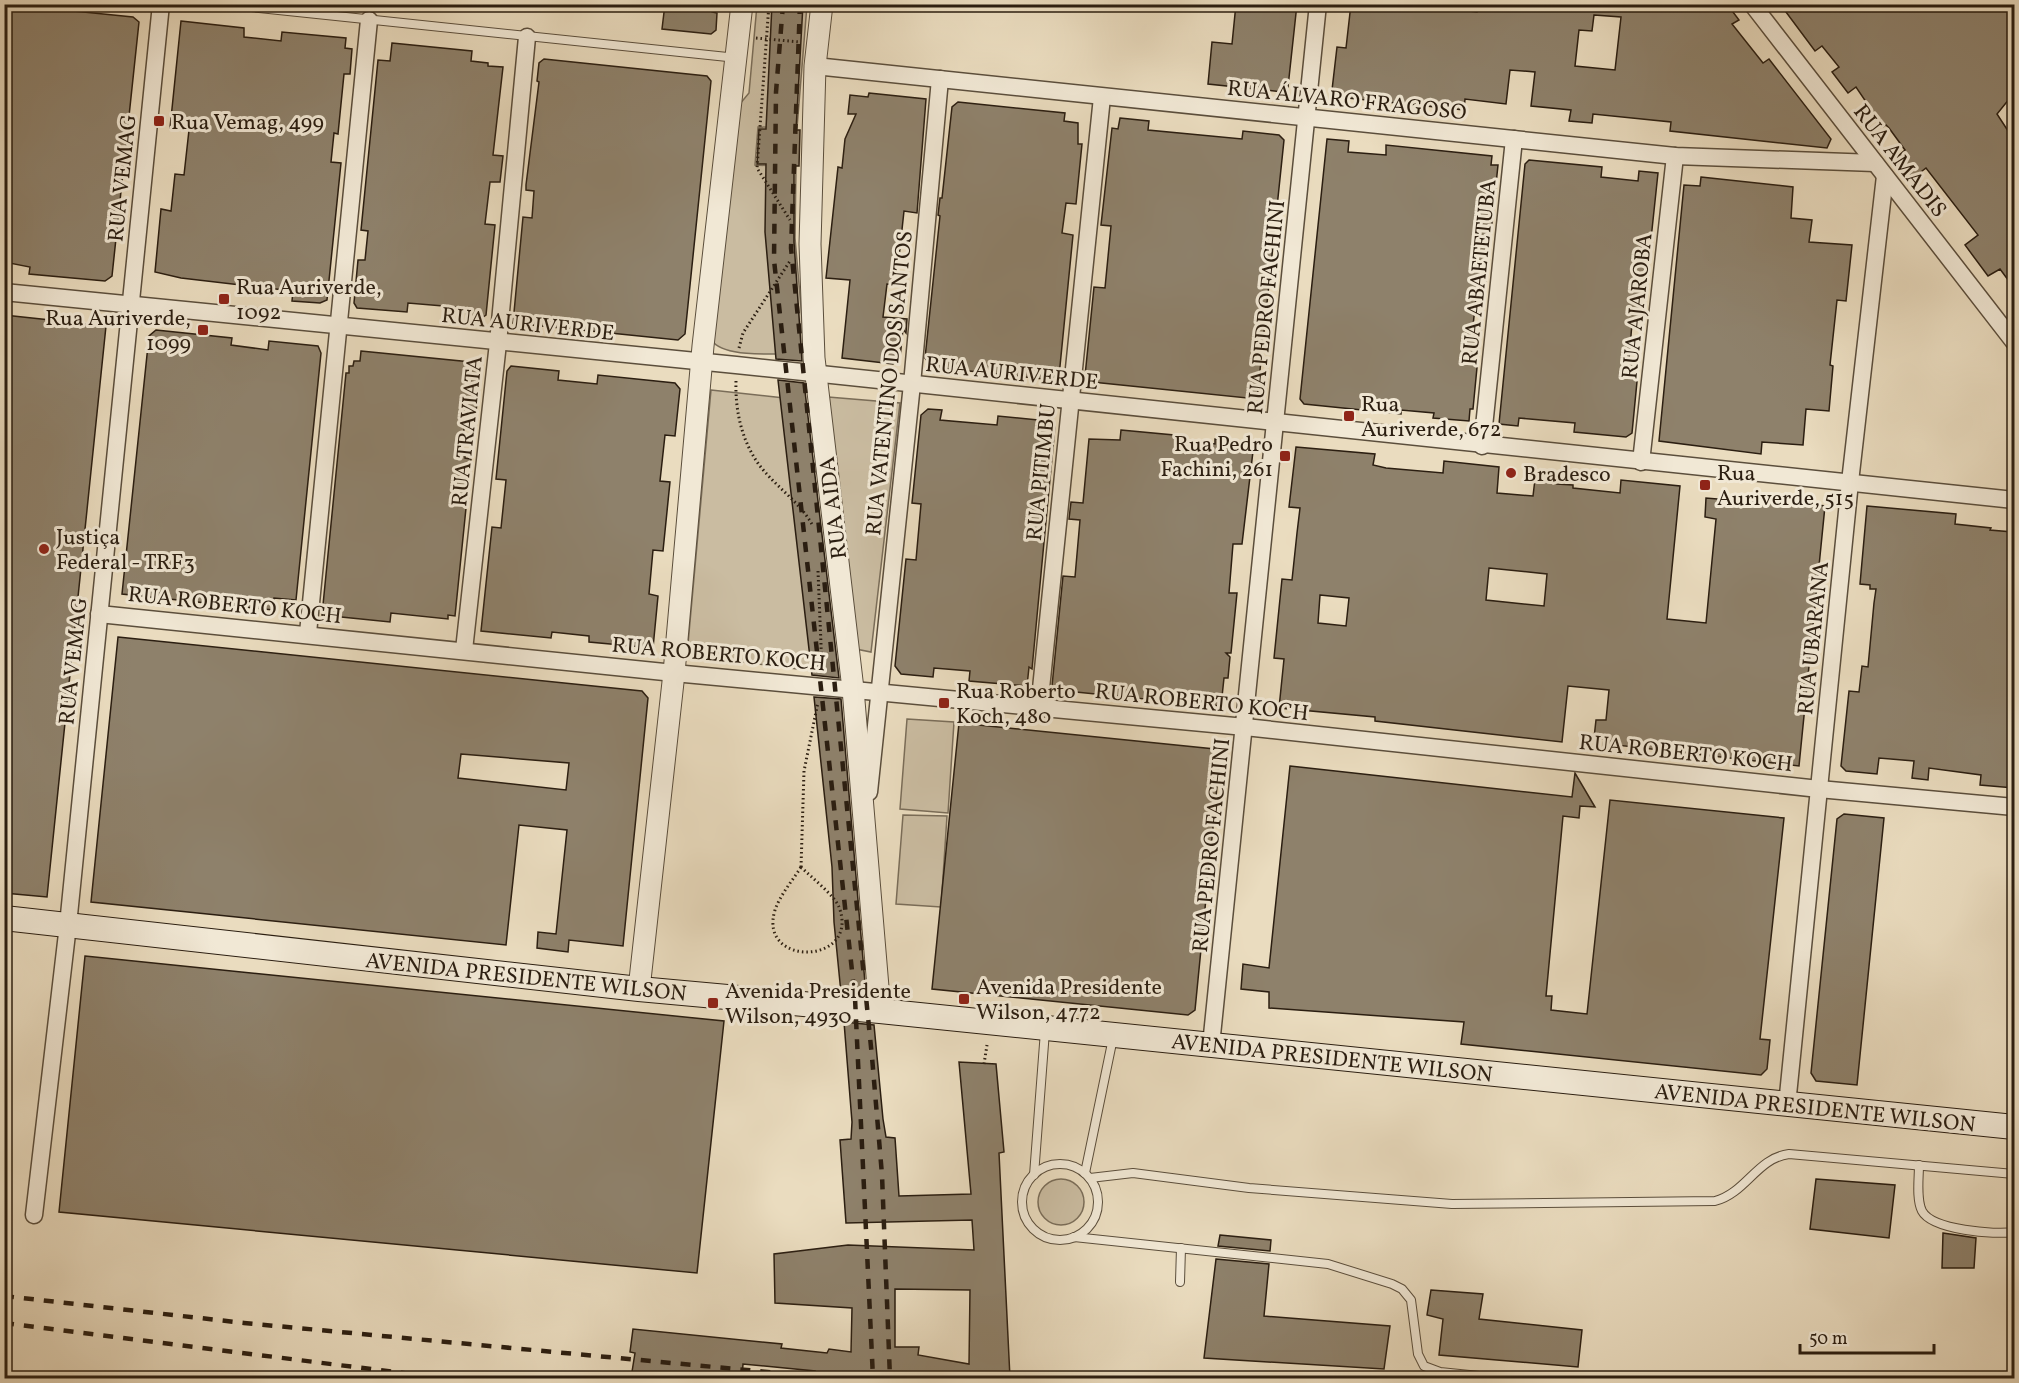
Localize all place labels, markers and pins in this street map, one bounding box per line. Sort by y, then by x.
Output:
place label: Rua Vemag, 499 [171,108,324,139]
marker: Rua Vemag, 499 [152,114,166,128]
place label: Rua Auriverde, 1092 [236,273,382,329]
marker: Rua Auriverde, 1092 [217,292,231,306]
place label: Rua Auriverde, 1099 [45,304,191,360]
marker: Rua Auriverde, 1099 [196,323,210,337]
place label: Rua Auriverde, 672 [1361,390,1501,446]
marker: Rua Auriverde, 672 [1342,409,1356,423]
place label: Rua Pedro Fachini, 261 [1160,430,1273,486]
marker: Rua Pedro Fachini, 261 [1278,449,1292,463]
place label: Rua Auriverde, 515 [1717,459,1854,515]
place label: Bradesco [1523,460,1611,491]
marker: Bradesco [1504,466,1518,480]
marker: Rua Auriverde, 515 [1698,478,1712,492]
place label: Justiça Federal - TRF3 [56,523,195,579]
marker: Justiça Federal - TRF3 [37,542,51,556]
place label: Rua Roberto Koch, 480 [956,677,1076,733]
marker: Rua Roberto Koch, 480 [937,696,951,710]
place label: Avenida Presidente Wilson, 4772 [976,973,1162,1029]
place label: Avenida Presidente Wilson, 4930 [725,977,911,1033]
marker: Avenida Presidente Wilson, 4772 [957,992,971,1006]
marker: Avenida Presidente Wilson, 4930 [706,996,720,1010]

